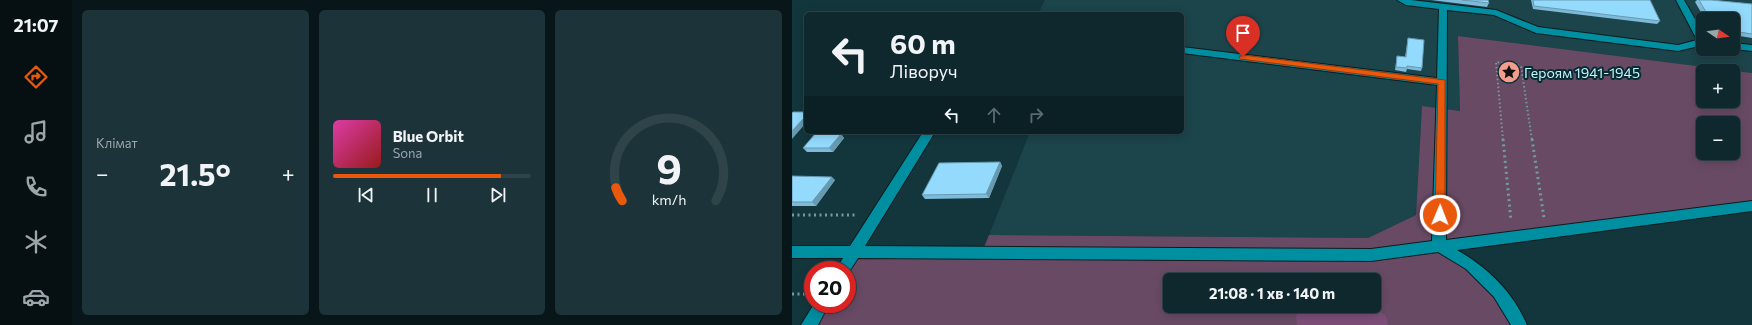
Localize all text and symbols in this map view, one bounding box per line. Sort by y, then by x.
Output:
north arrow [1696,12,1740,56]
map controls [1696,12,1740,160]
text: 21:07 [14,14,58,36]
pin [1226,16,1260,57]
icon: arrive [1232,22,1254,44]
text: 60 m [890,26,956,60]
icon: left [824,28,876,80]
place icon: Героям 1941-1945 [1496,59,1522,85]
text: Ліворуч [890,60,958,82]
icon: directions [22,63,50,91]
place label: Героям 1941-1945 [1524,64,1640,81]
button: + [1696,64,1740,108]
icon: left [941,104,963,126]
icon: ahead [983,104,1005,126]
icon: right [1025,104,1047,126]
button: − [1696,116,1740,160]
icon: music [22,118,50,146]
text: Blue Orbit [393,127,464,145]
text: Клімат [96,135,138,151]
text: 9 [656,141,681,192]
text: Sona [393,145,422,161]
text: 21.5° [159,155,231,192]
text: − [96,160,109,187]
text: + [282,160,295,187]
icon: phone [22,173,50,201]
icon: previous [355,184,377,206]
icon: pause [421,184,443,206]
icon: next [487,184,509,206]
text: km/h [651,189,686,207]
position arrow [1419,194,1461,236]
icon: climate [22,228,50,256]
speed limit sign: 20 [804,261,856,313]
icon: car [22,283,50,311]
text: 21:08 · 1 хв · 140 m [1209,284,1335,302]

